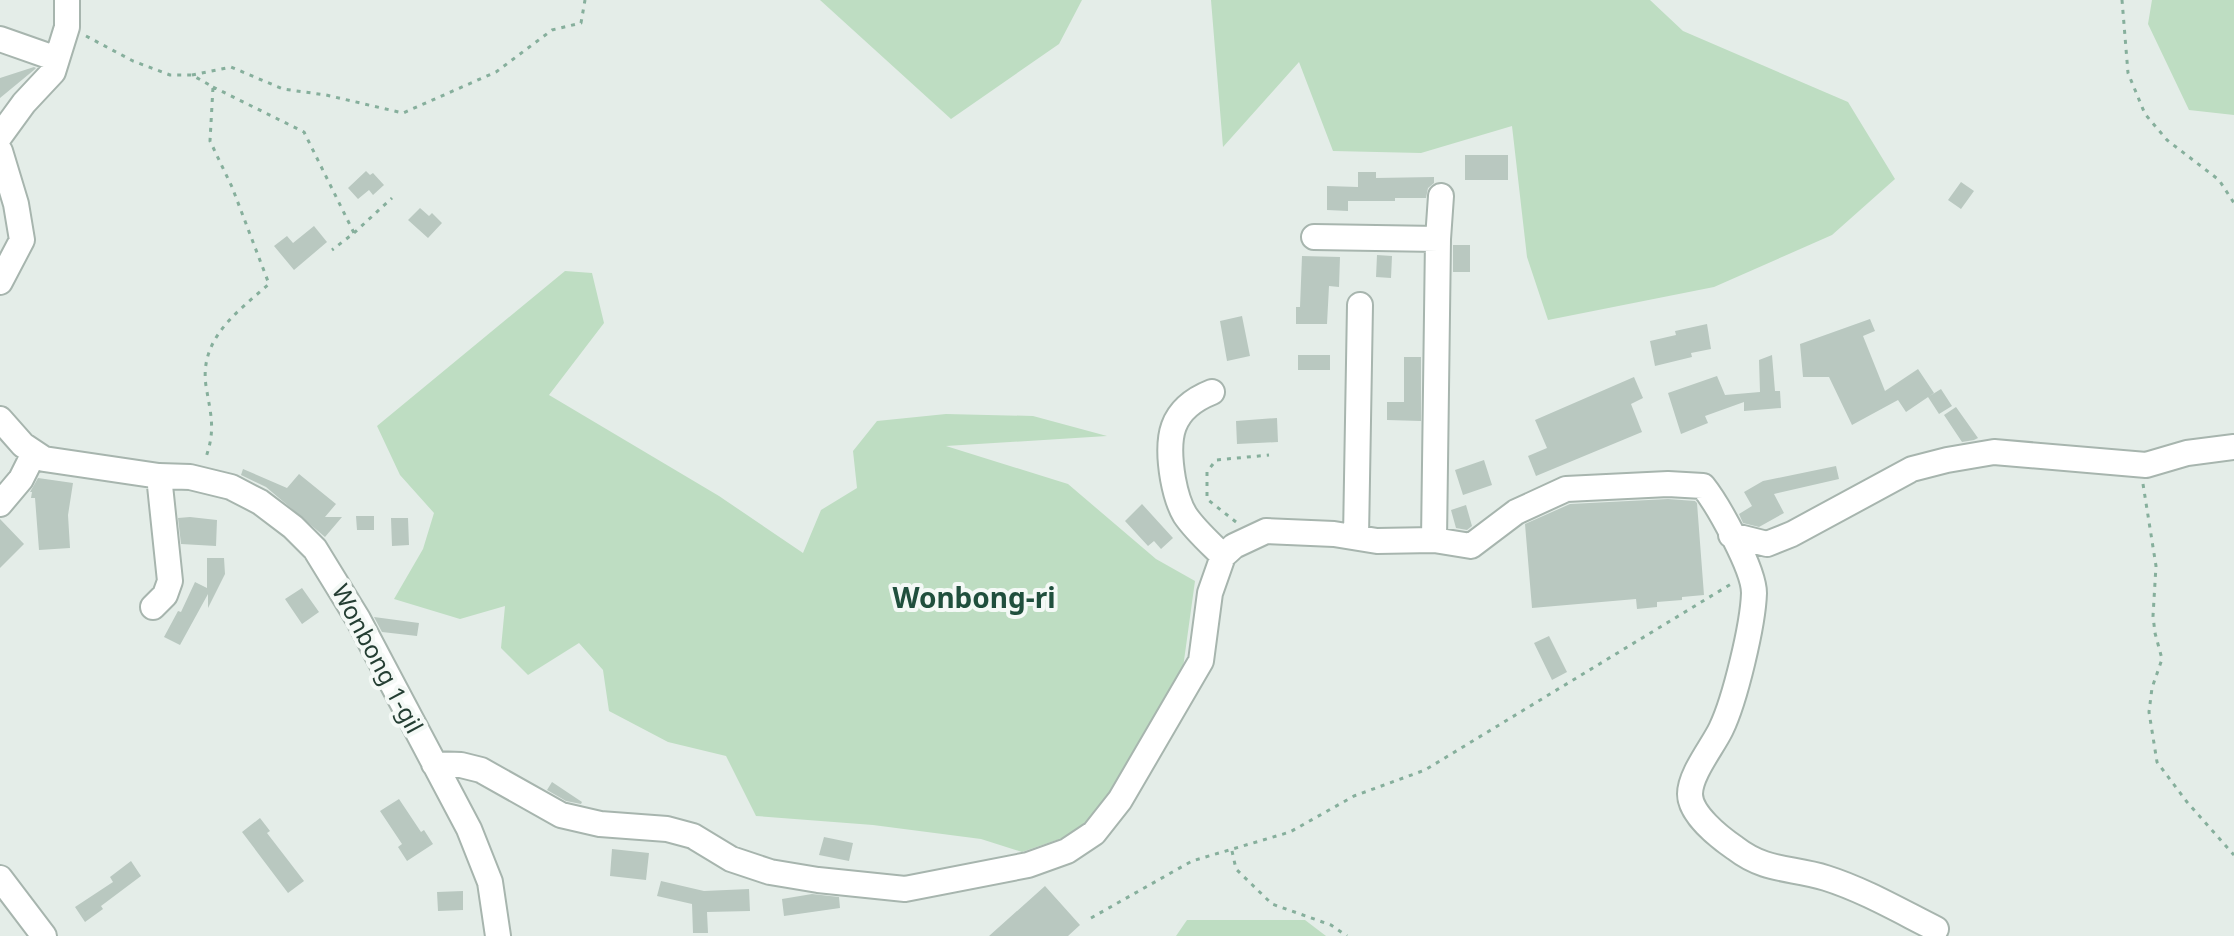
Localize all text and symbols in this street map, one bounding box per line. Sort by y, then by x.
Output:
street label: Wonbong 1-gil [325,578,432,739]
district label: Wonbong-ri [892,578,1056,616]

